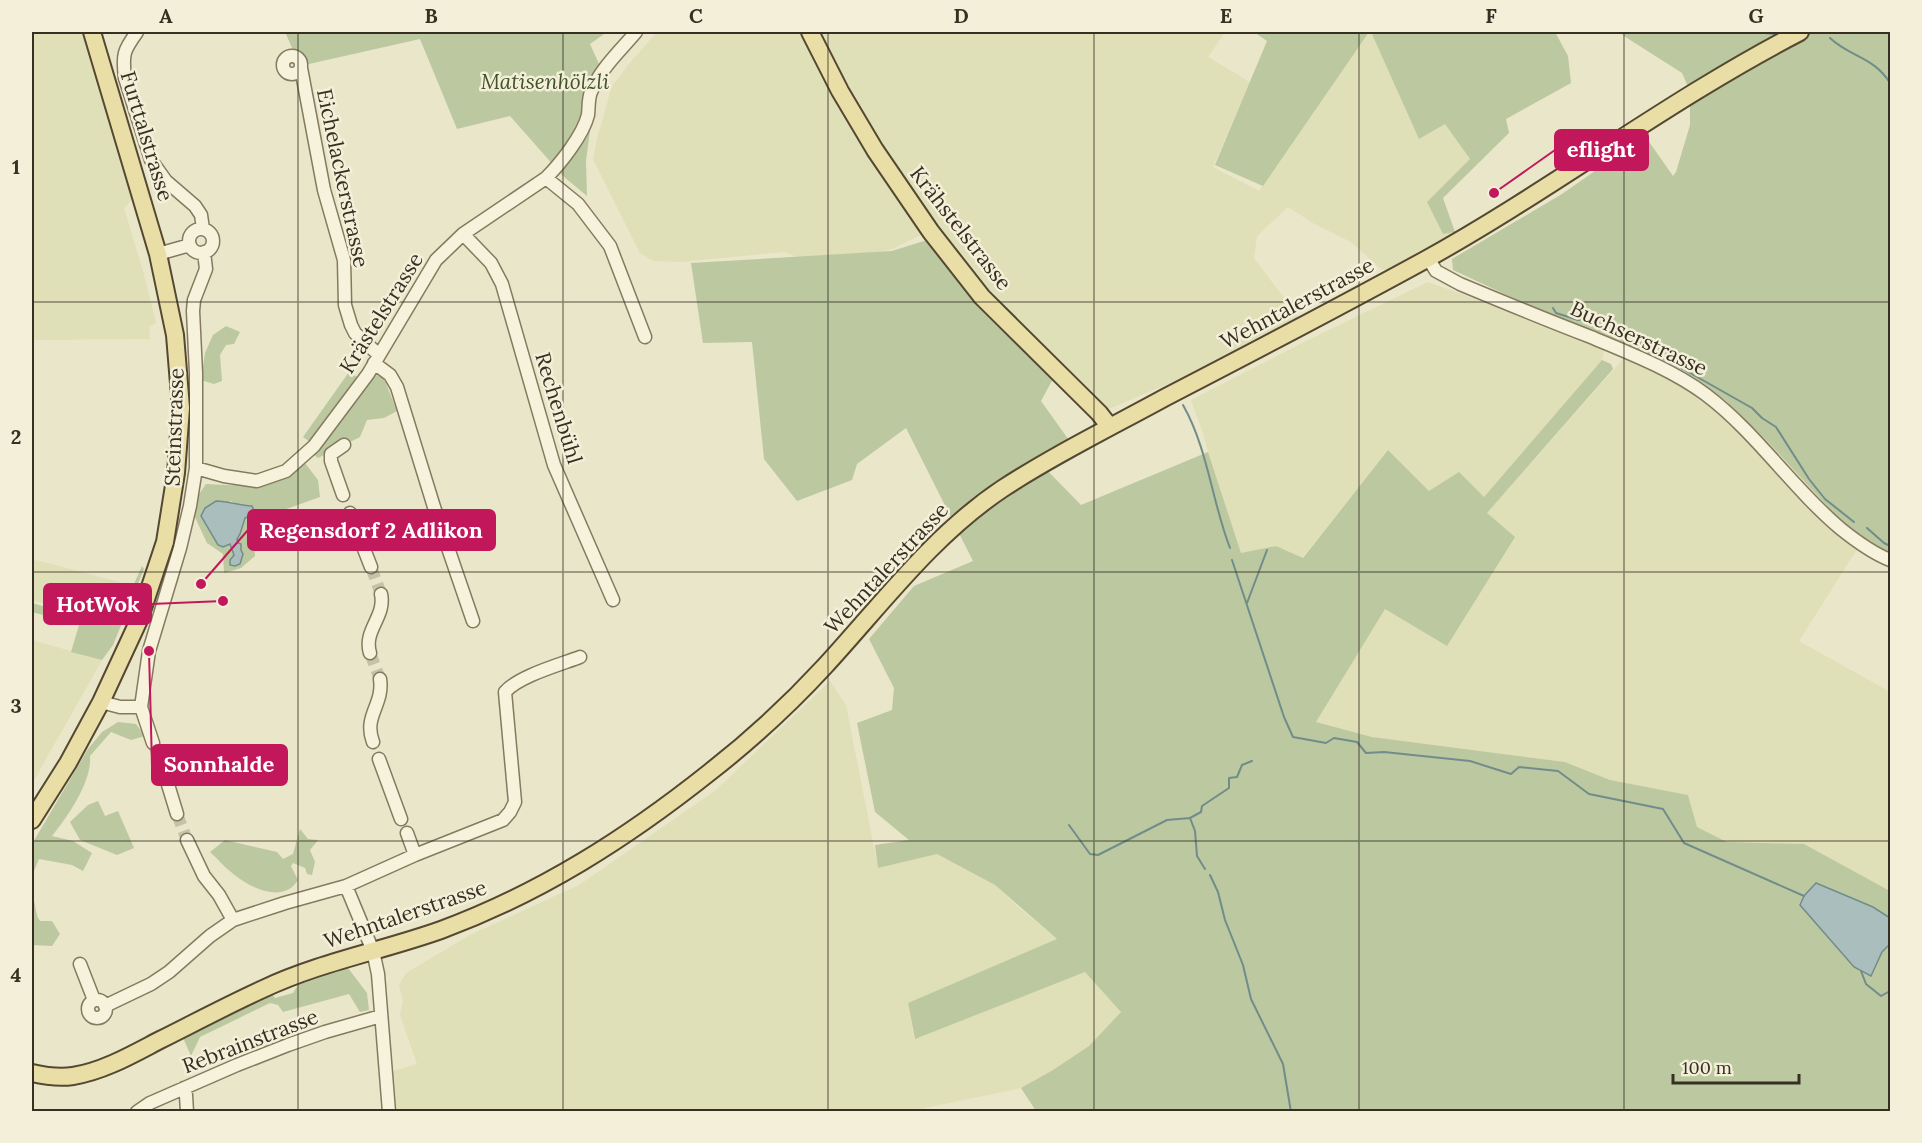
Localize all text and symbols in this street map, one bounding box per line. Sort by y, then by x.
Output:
text: A [159,3,173,28]
text: B [424,3,438,28]
text: C [689,3,703,28]
text: D [953,3,969,28]
text: E [1220,3,1232,28]
text: F [1485,3,1497,28]
text: G [1748,3,1764,28]
street label: Furttalstrasse [114,68,180,204]
park label: Matisenhölzli [481,68,609,95]
street label: Eichelackerstrasse [311,86,375,270]
callout: eflight [1555,130,1648,170]
text: eflight [1567,135,1636,163]
text: 1 [12,154,20,179]
street label: Krähstelstrasse [904,161,1018,295]
street label: Krästelstrasse [333,248,429,378]
street label: Wehntalerstrasse [1216,251,1378,355]
street label: Buchserstrasse [1566,295,1712,381]
street label: Rechenbühl [529,349,589,467]
street label: Steinstrasse [158,367,190,487]
text: 2 [11,424,21,449]
street label: Wehntalerstrasse [818,497,954,639]
callout: Regensdorf 2 Adlikon [248,510,495,550]
text: Regensdorf 2 Adlikon [259,516,483,544]
callout: HotWok [44,584,151,624]
text: HotWok [56,590,140,618]
text: 3 [10,693,22,718]
callout: Sonnhalde [152,745,287,785]
text: Sonnhalde [164,750,275,778]
street label: Wehntalerstrasse [320,874,490,954]
text: 4 [11,962,22,987]
street label: Rebrainstrasse [178,1003,322,1079]
scale bar [1673,1047,1799,1085]
text: 100 m [1682,1056,1732,1079]

